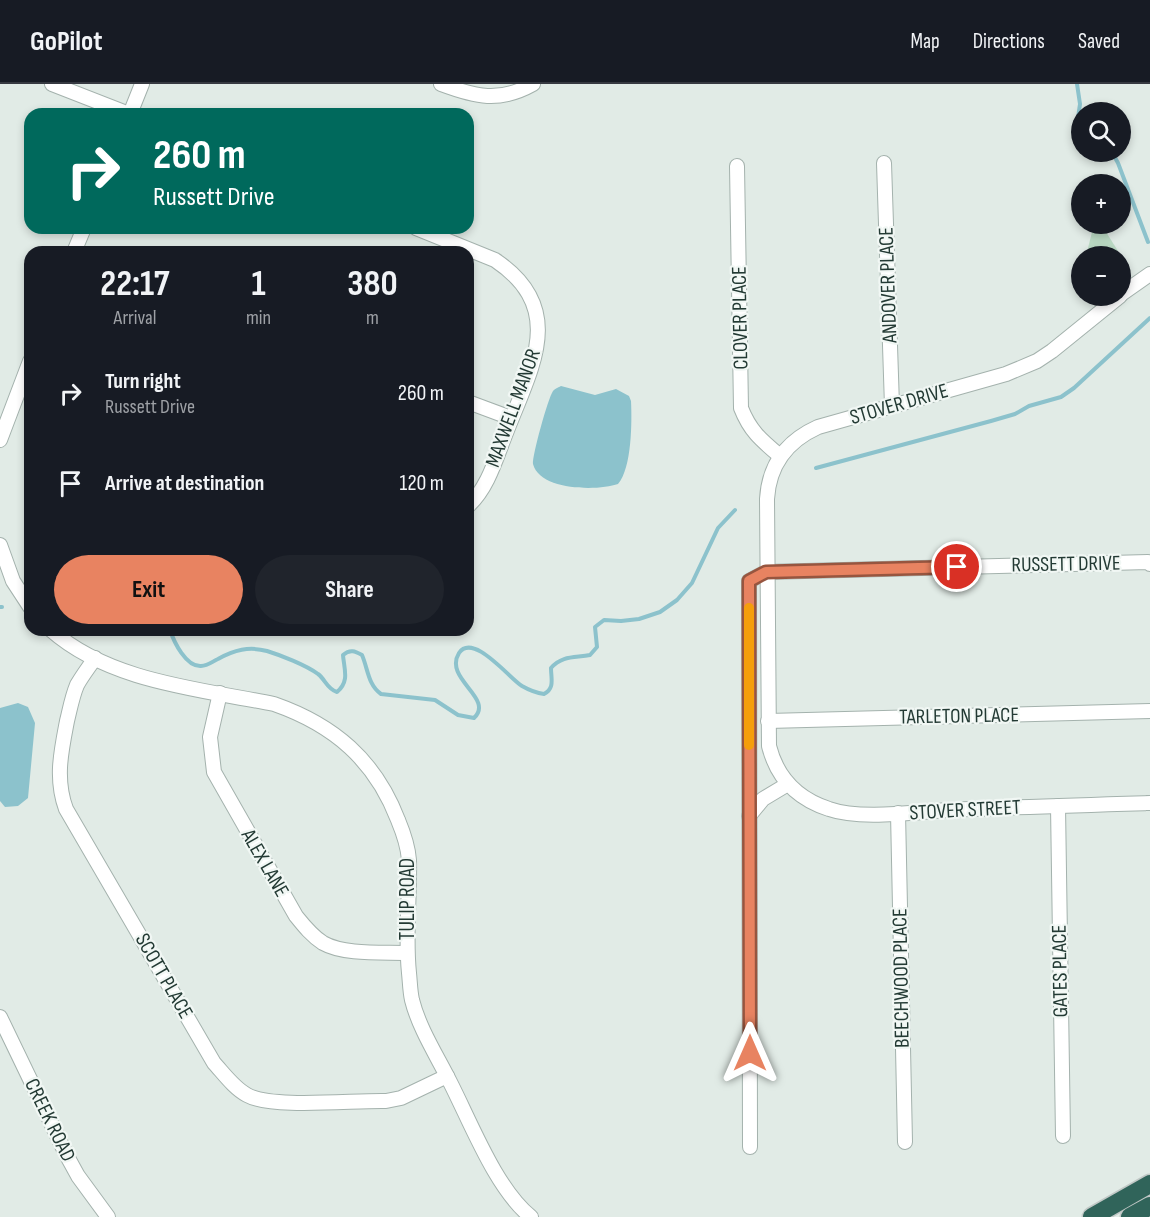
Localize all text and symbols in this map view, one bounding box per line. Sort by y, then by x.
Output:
text: GoPilot [30,25,102,58]
text: Map [910,29,940,54]
text: Directions [973,29,1045,54]
text: Saved [1078,29,1120,54]
map controls [1071,102,1131,306]
button: search [1071,102,1131,162]
text: 260 m [153,130,246,181]
icon: right [54,132,132,210]
button: + [1071,174,1131,234]
text: Russett Drive [153,181,275,213]
street label: ANDOVER PLACE [873,227,903,344]
button: − [1071,246,1131,306]
text: 22:17 [100,263,170,306]
text: 1 [251,263,266,306]
text: 380 [347,263,398,306]
street label: CLOVER PLACE [727,266,753,370]
text: Arrival [113,306,156,330]
text: min [246,306,271,330]
text: m [366,306,379,330]
street label: MAXWELL MANOR [480,345,546,471]
text: Turn right [105,368,181,395]
icon: right [54,377,87,410]
street label: STOVER DRIVE [847,378,951,430]
text: 260 m [398,380,444,407]
text: Russett Drive [105,395,195,419]
icon: arrive [54,467,87,500]
text: Arrive at destination [105,470,264,497]
text: 120 m [400,470,444,497]
pin [931,541,982,592]
icon: arrive [940,550,973,583]
street label: RUSSETT DRIVE [1011,551,1121,577]
button: Exit [54,555,243,624]
button: Share [255,555,444,624]
street label: TARLETON PLACE [899,702,1019,730]
street label: STOVER STREET [909,795,1022,825]
street label: ALEX LANE [235,824,294,901]
street label: TULIP ROAD [395,858,420,940]
street label: BEECHWOOD PLACE [887,908,915,1048]
street label: GATES PLACE [1047,924,1073,1018]
street label: SCOTT PLACE [130,929,198,1023]
position arrow [718,1021,782,1085]
street label: CREEK ROAD [19,1074,81,1166]

